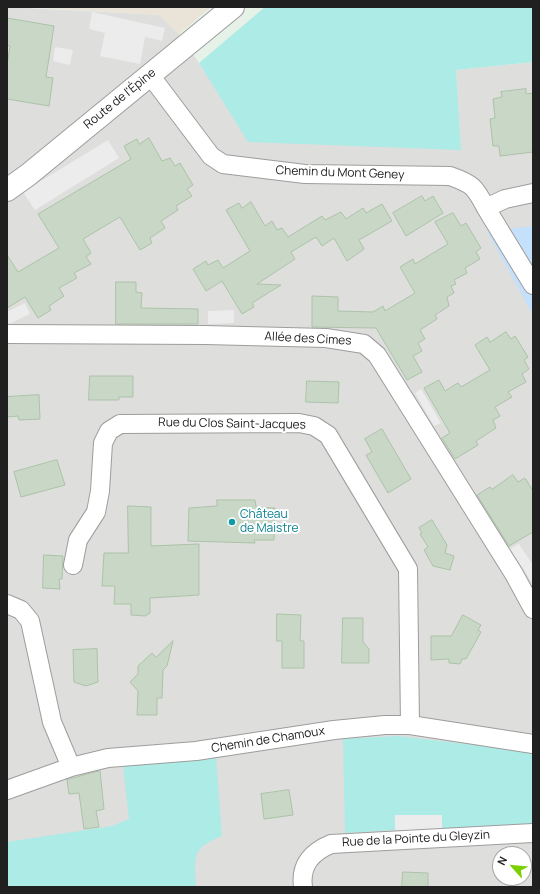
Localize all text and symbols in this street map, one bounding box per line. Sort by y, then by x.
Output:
street label: Route de l'Épine [81,66,159,132]
street label: Chemin du Mont Geney [275,164,405,182]
street label: Allée des Cimes [264,330,352,348]
street label: Rue du Clos Saint-Jacques [158,416,306,432]
place label: Château de Maistre [240,508,298,536]
marker: Château de Maistre [227,517,237,527]
street label: Chemin de Chamoux [210,724,326,756]
street label: Rue de la Pointe du Gleyzin [342,828,490,850]
north arrow [492,846,532,886]
text: N [493,854,510,868]

